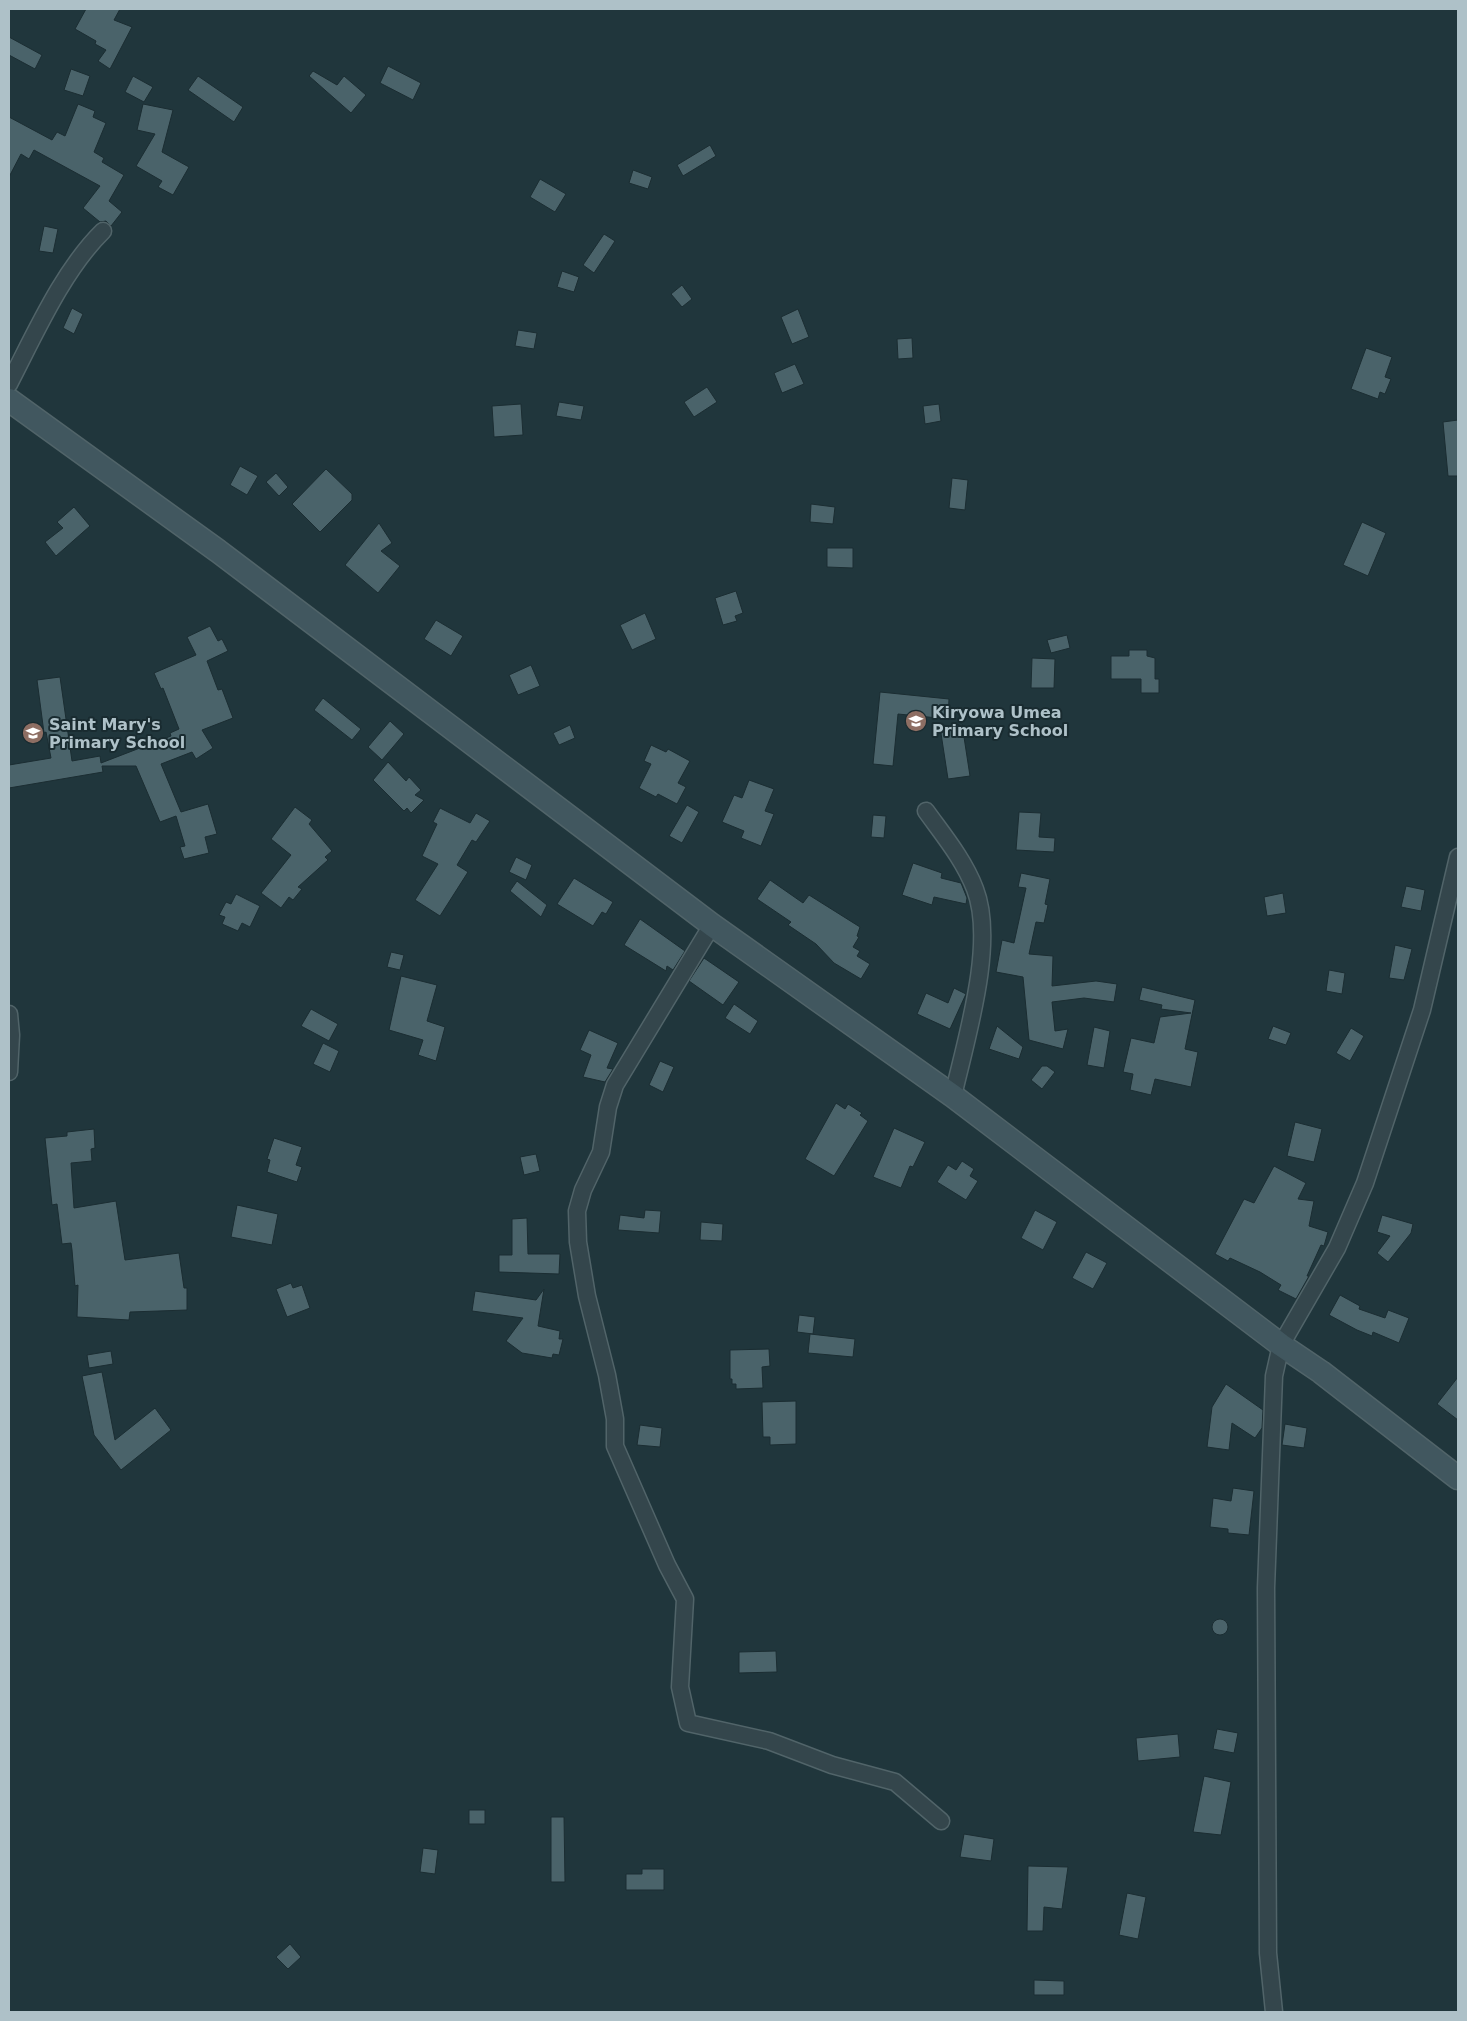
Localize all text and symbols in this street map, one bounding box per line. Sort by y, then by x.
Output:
place label: Kiryowa Umea Primary School [932,703,1068,740]
school or university icon: Kiryowa Umea Primary School [904,709,928,733]
place label: Saint Mary's Primary School [49,715,185,752]
school or university icon: Saint Mary's Primary School [21,721,45,745]

